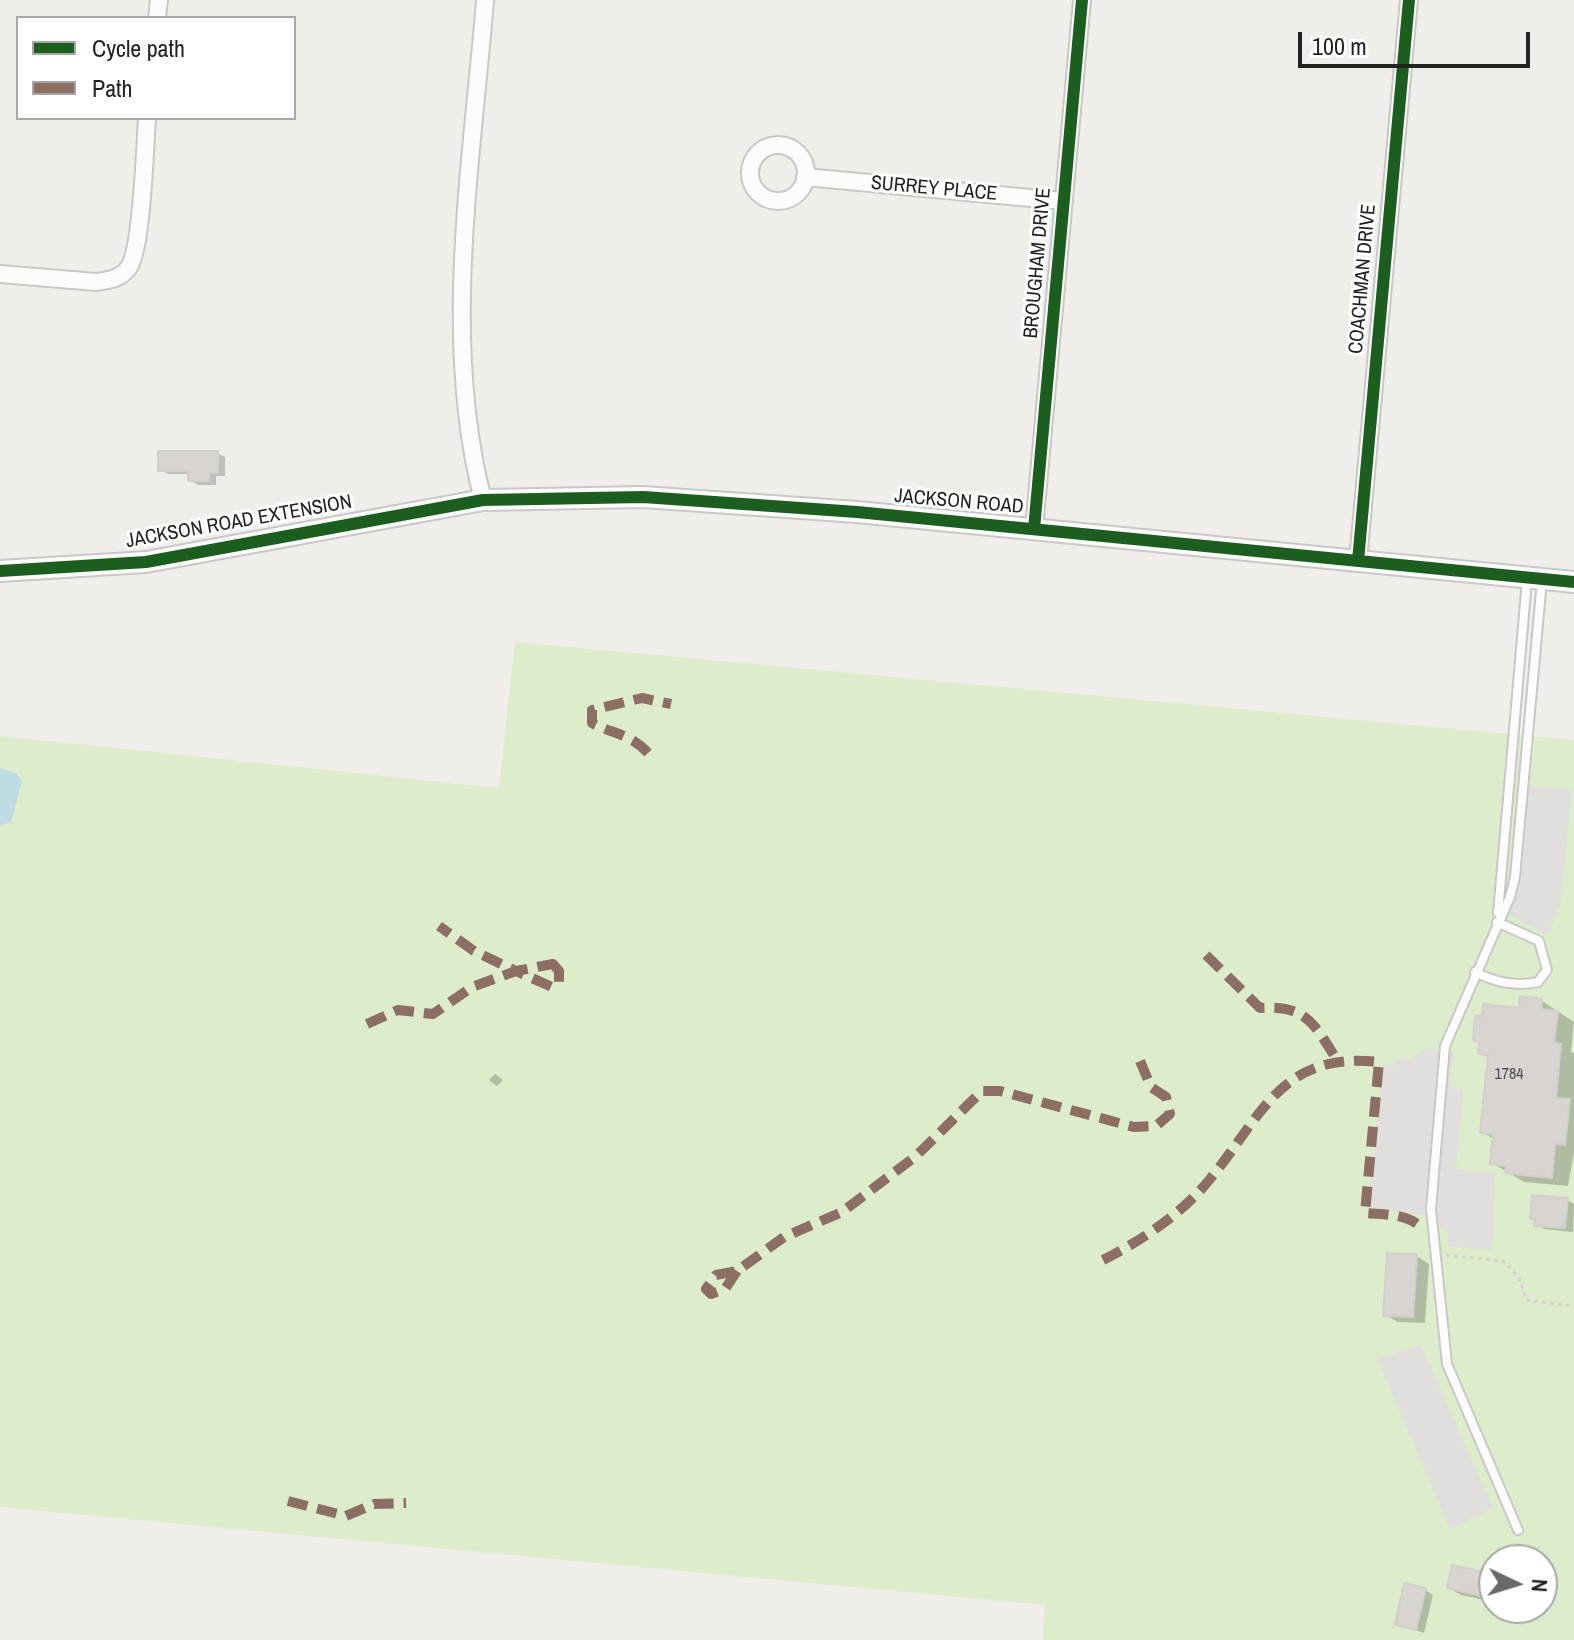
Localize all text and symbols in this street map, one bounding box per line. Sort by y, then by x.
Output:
legend [16,16,296,120]
scale bar [1302,16,1534,66]
text: 100 m [1312,30,1367,62]
text: Cycle path [92,32,185,64]
text: Path [92,72,133,104]
street label: SURREY PLACE [870,172,998,206]
street label: BROUGHAM DRIVE [1019,187,1057,339]
street label: COACHMAN DRIVE [1344,203,1382,355]
street label: JACKSON ROAD [894,484,1024,520]
street label: JACKSON ROAD EXTENSION [124,490,354,554]
house number: 1784 [1494,1065,1524,1085]
north arrow [1478,1544,1558,1624]
text: N [1525,1578,1555,1593]

